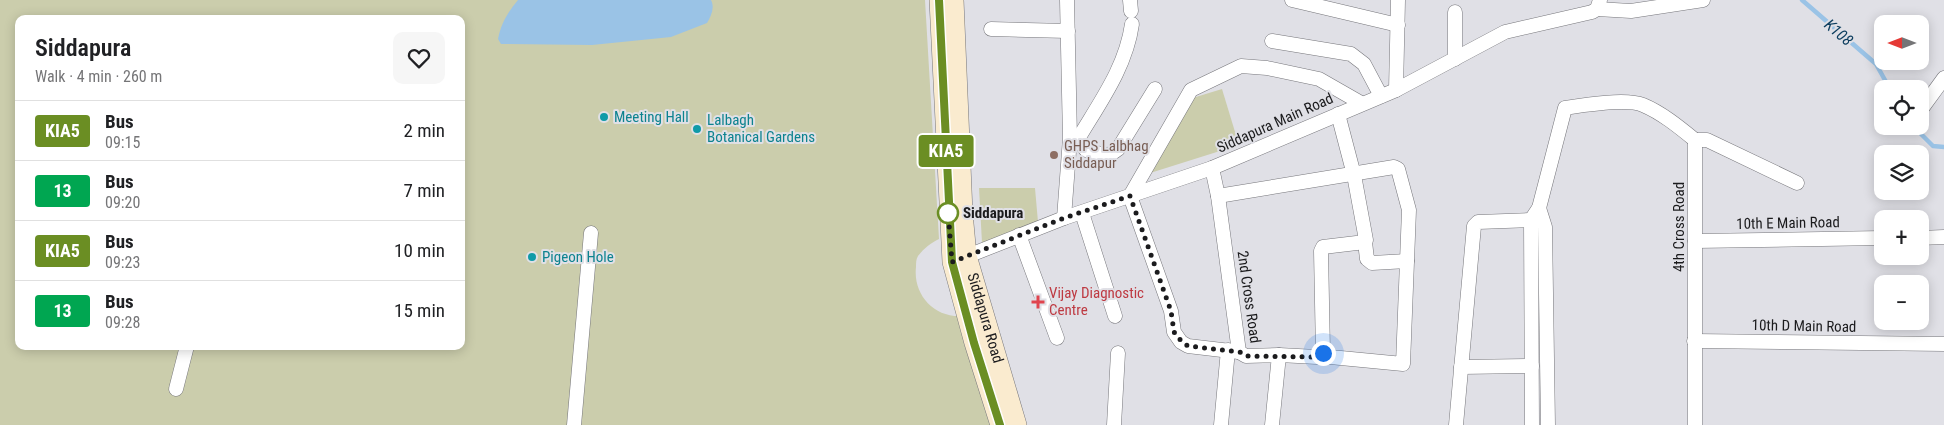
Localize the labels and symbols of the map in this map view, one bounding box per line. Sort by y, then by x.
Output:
water label: K108 [1821,15,1857,50]
north arrow [1874,15,1929,70]
street label: Siddapura Main Road [1214,89,1336,157]
place label: Meeting Hall [614,108,689,126]
marker: Meeting Hall [598,111,610,123]
place label: Lalbagh Botanical Gardens [707,111,815,146]
marker: Lalbagh Botanical Gardens [691,123,703,135]
line badge: KIA5 [911,135,981,167]
place label: GHPS Lalbhag Siddapur [1064,137,1149,172]
marker: GHPS Lalbhag Siddapur [1048,149,1060,161]
street label: 4th Cross Road [1670,182,1688,272]
marker: Siddapura [937,202,959,224]
place label: Siddapura [963,204,1023,222]
street label: 10th E Main Road [1736,213,1840,233]
place label: Pigeon Hole [542,248,614,266]
street label: 2nd Cross Road [1234,250,1264,344]
marker: Pigeon Hole [526,251,538,263]
street label: Siddapura Road [964,271,1007,365]
place label: Vijay Diagnostic Centre [1049,284,1144,319]
marker: Vijay Diagnostic Centre [1031,295,1045,309]
street label: 10th D Main Road [1751,316,1857,336]
your location [1311,341,1336,366]

